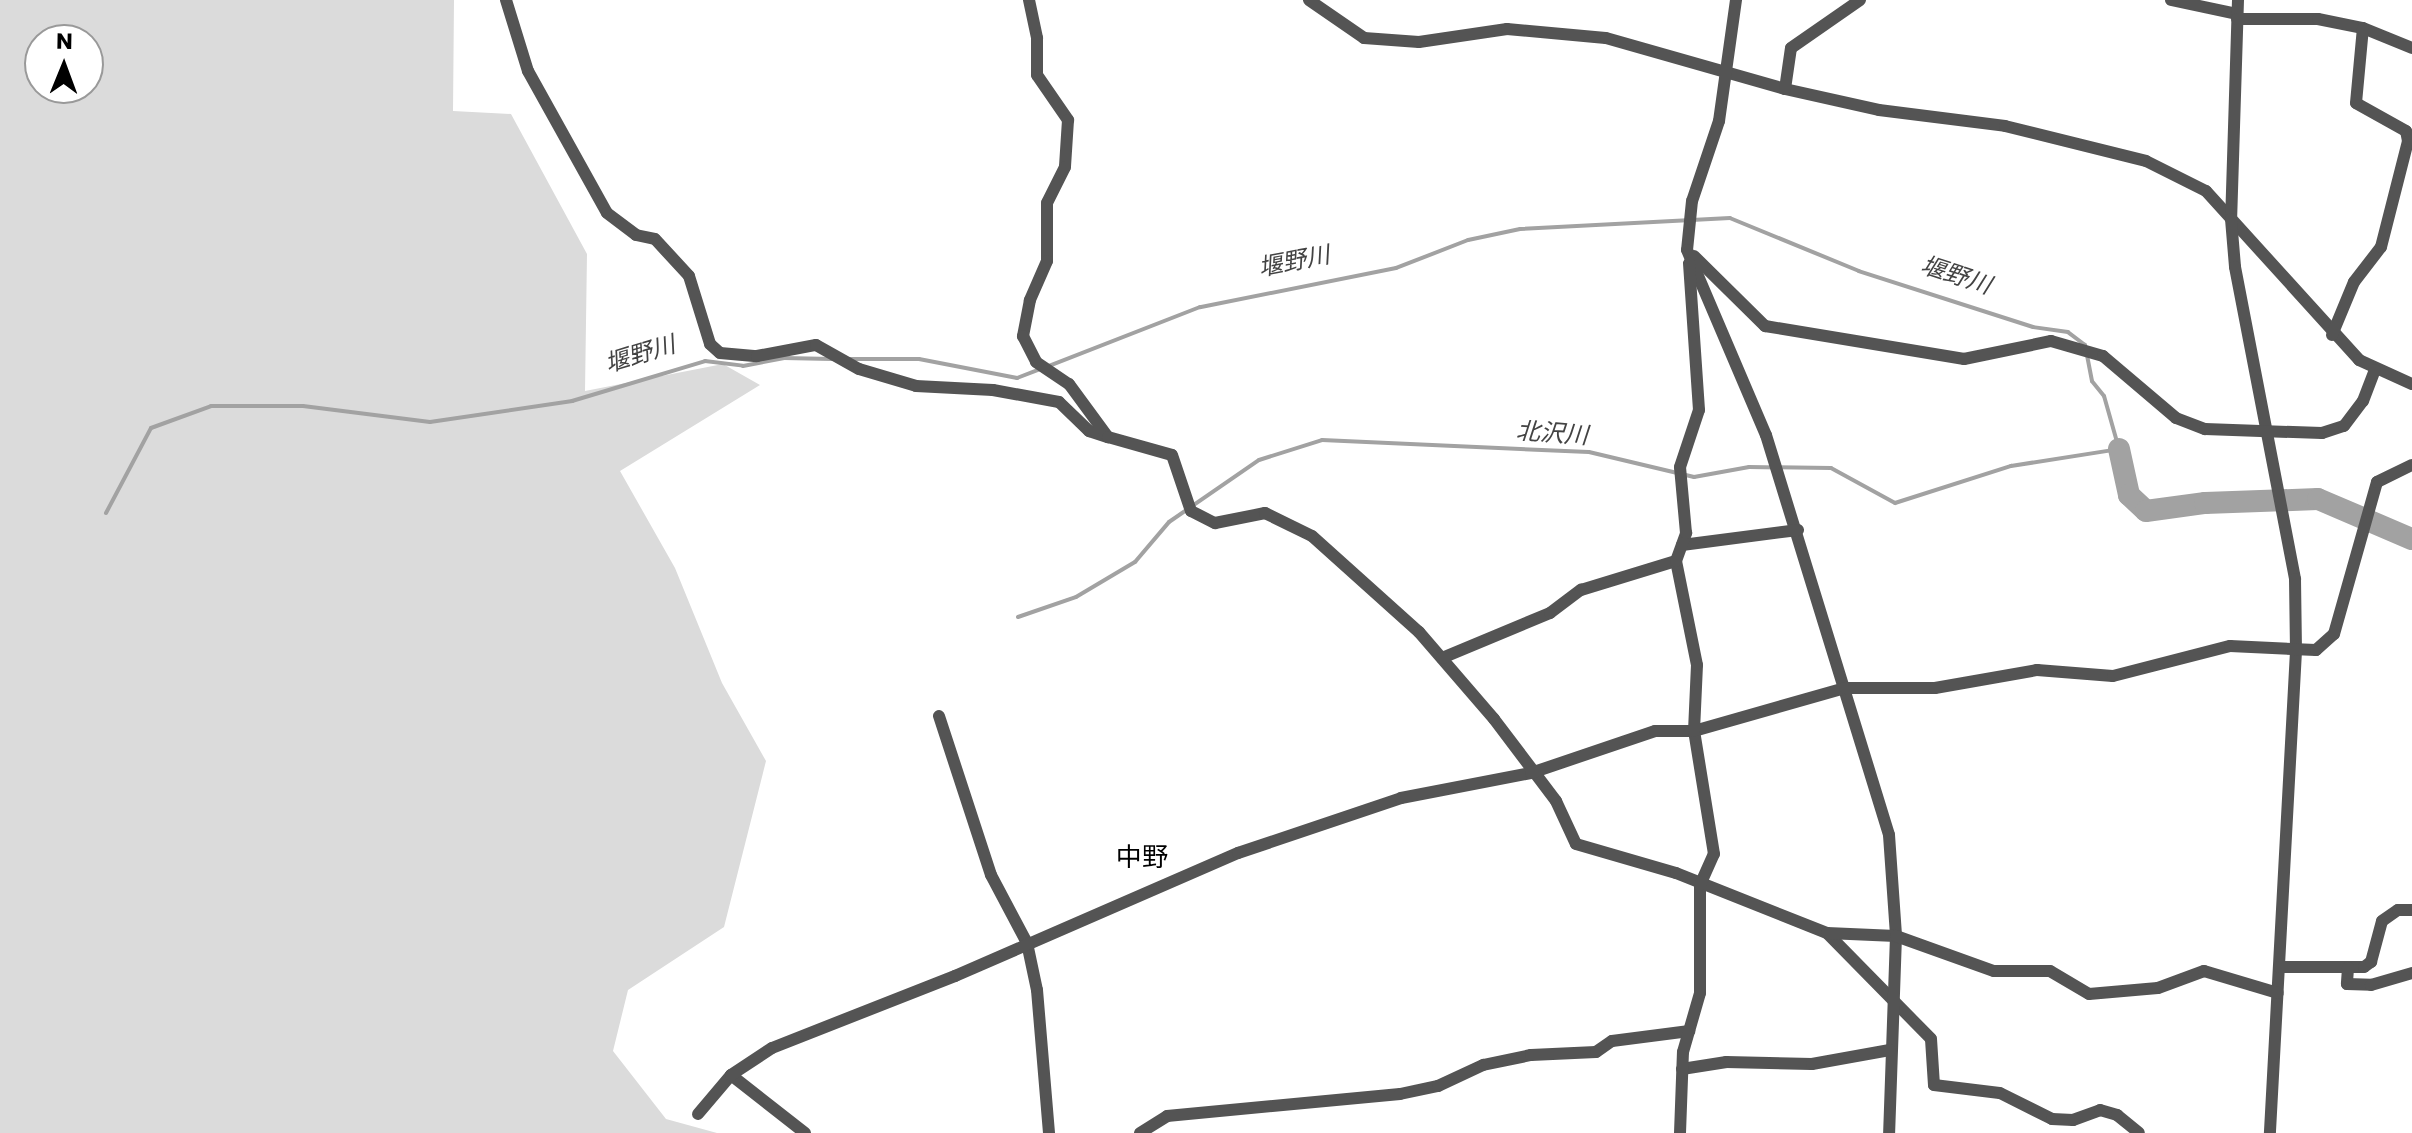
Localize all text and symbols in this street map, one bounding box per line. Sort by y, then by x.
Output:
north arrow [24,24,104,104]
text: N [56,26,73,57]
water label: 堰野川 [1256,240,1332,282]
water label: 堰野川 [1917,250,1995,300]
water label: 堰野川 [601,330,679,378]
water label: 北沢川 [1515,416,1589,450]
district label: 中野 [1116,842,1168,874]

